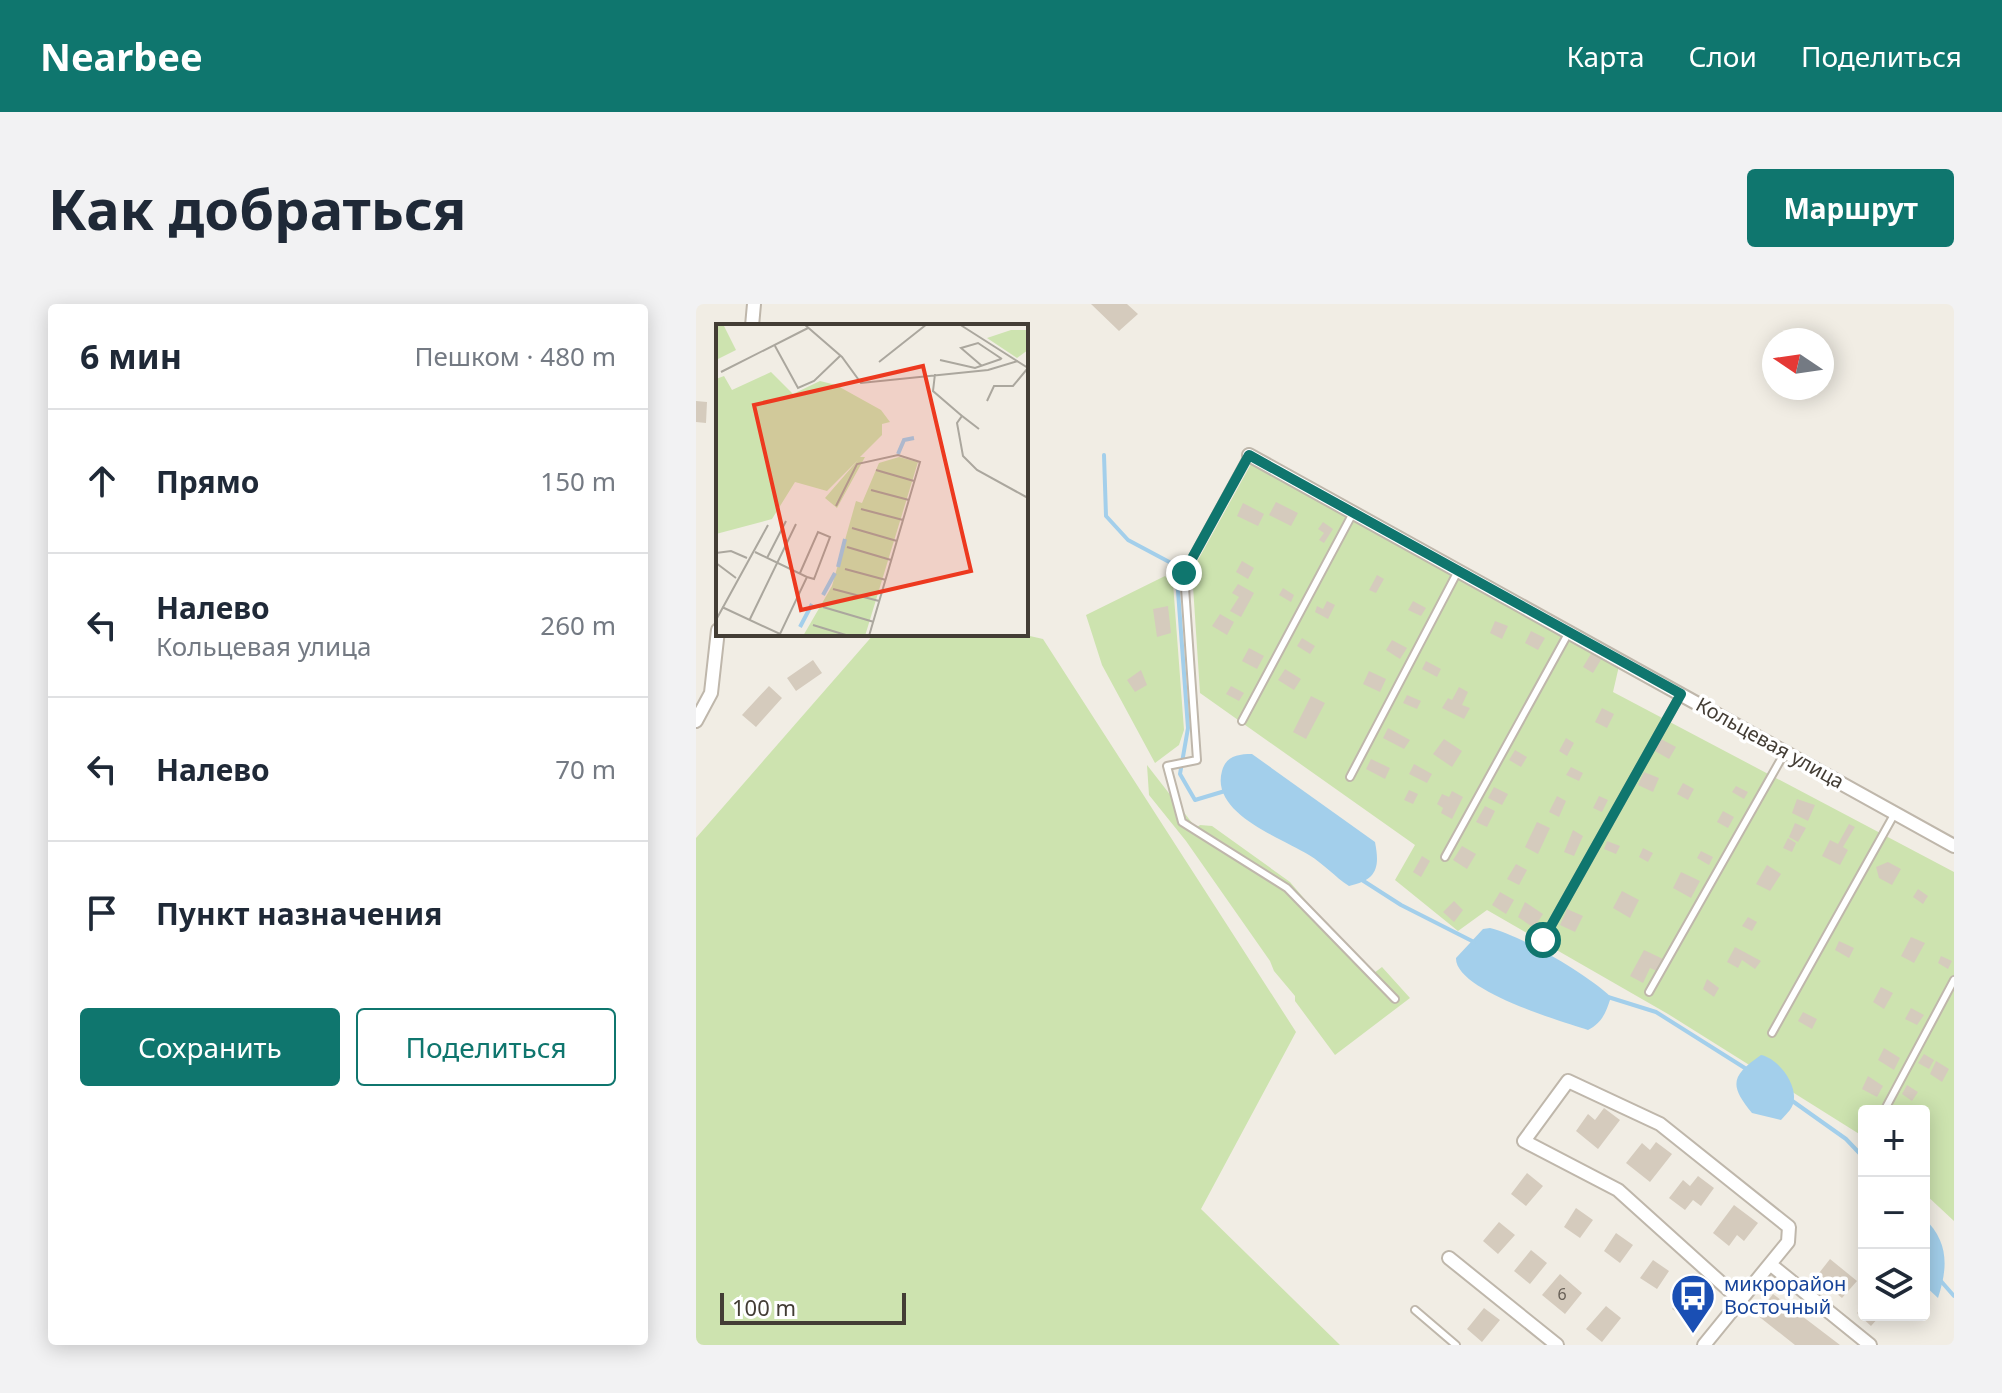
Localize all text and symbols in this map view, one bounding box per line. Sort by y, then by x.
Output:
text: Nearbee [40,30,203,82]
text: Карта [1566,37,1645,75]
text: Слои [1689,37,1757,75]
text: Поделиться [1801,37,1962,75]
button: Маршрут [1747,169,1954,247]
text: Как добраться [48,170,467,246]
inset map [716,324,1028,636]
north arrow [1762,328,1834,400]
text: 6 мин [80,333,182,379]
text: Пешком · 480 m [414,338,616,374]
icon: ahead [80,459,124,503]
text: Прямо [156,461,260,502]
text: 150 m [540,463,616,499]
route end [1166,555,1202,591]
text: Налево [156,587,270,628]
icon: left [80,603,124,647]
text: 260 m [540,607,616,643]
text: Кольцевая улица [156,628,371,664]
street label: Кольцевая улица [1691,691,1849,795]
icon: left [80,747,124,791]
text: Налево [156,749,270,790]
text: 70 m [555,751,616,787]
icon: arrive [80,891,124,935]
text: Пункт назначения [156,893,442,934]
route start [1525,922,1561,958]
button: Сохранить [80,1008,340,1086]
button: Поделиться [356,1008,616,1086]
map controls [1858,1105,1930,1321]
button: + [1858,1105,1930,1177]
button: − [1858,1177,1930,1249]
button: layers [1858,1249,1930,1321]
place label: микрорайон Восточный [1724,1270,1846,1320]
bus stop icon: микрорайон Восточный [1669,1272,1717,1335]
house number: 6 [1557,1283,1567,1305]
scale bar [720,1289,906,1325]
text: 100 m [732,1292,796,1322]

